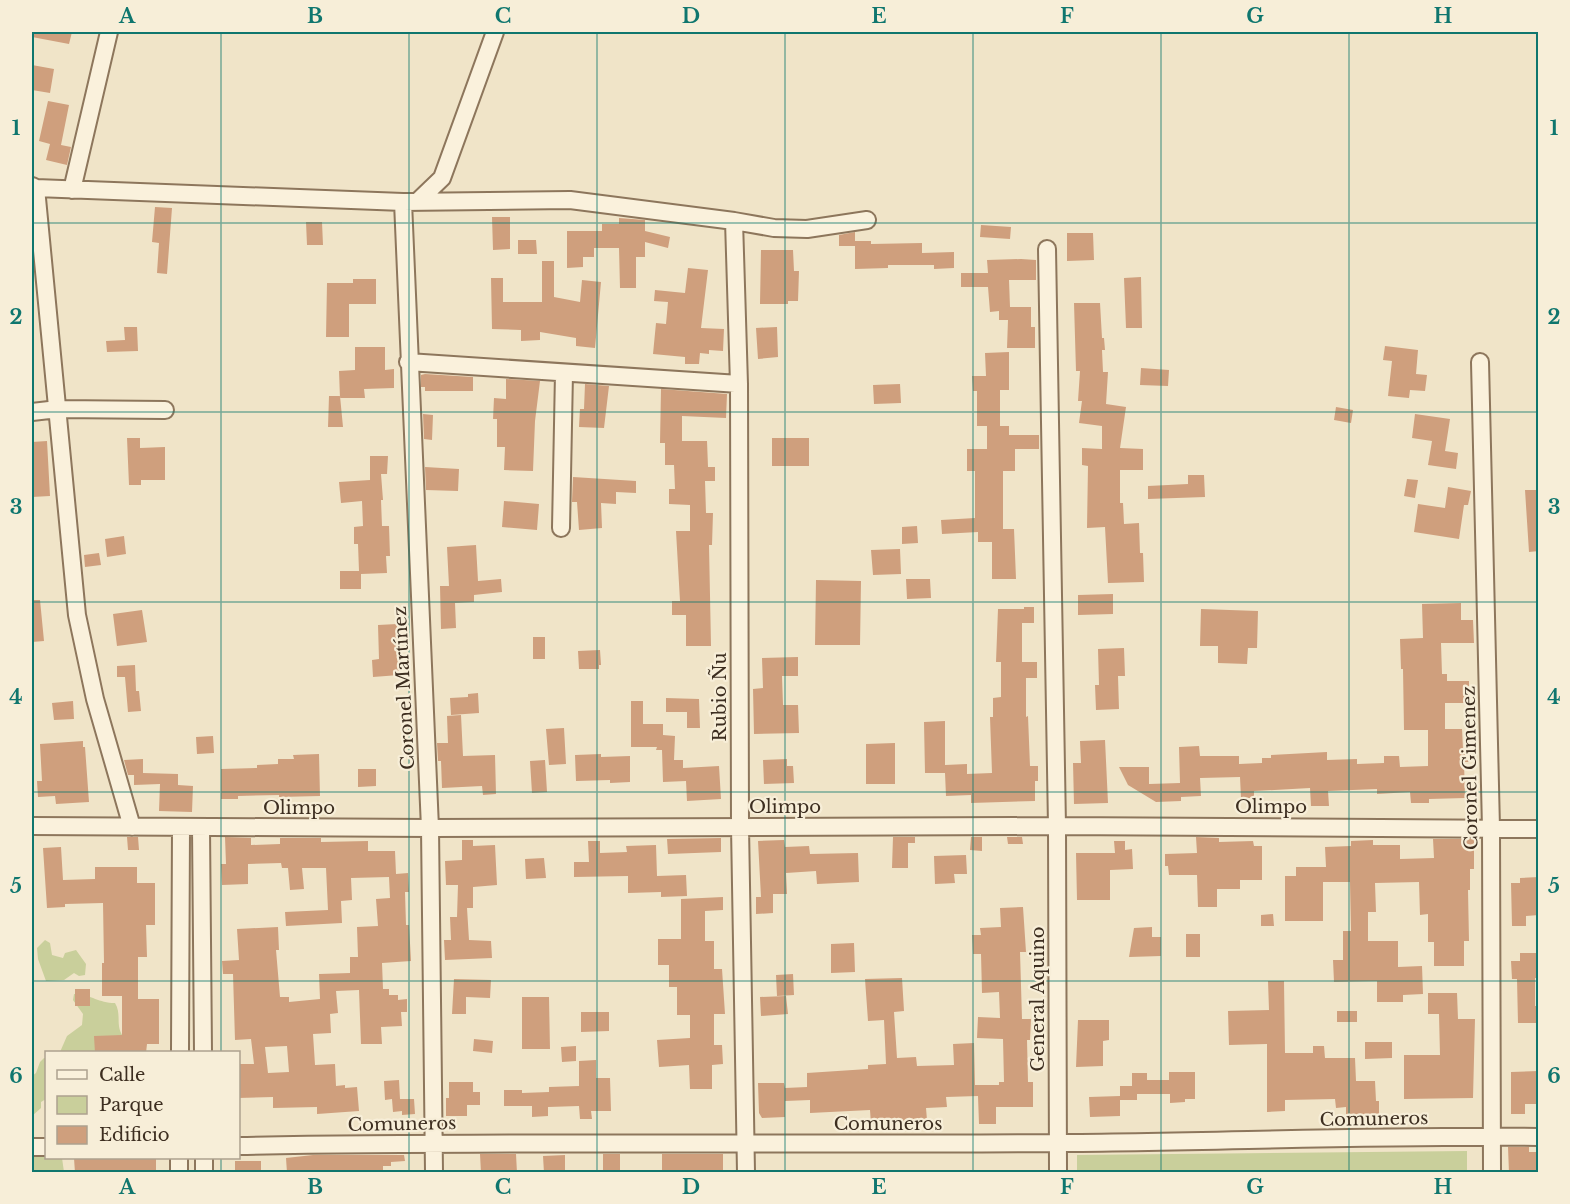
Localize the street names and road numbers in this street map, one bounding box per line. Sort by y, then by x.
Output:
street label: Coronel Martínez [389,606,419,770]
street label: Rubio Ñu [707,653,731,741]
street label: Coronel Gimenez [1458,686,1482,850]
street label: Olimpo [749,796,821,818]
street label: Olimpo [1235,796,1307,818]
street label: Olimpo [263,797,335,819]
street label: General Aquino [1027,926,1049,1072]
street label: Comuneros [1319,1107,1429,1131]
street label: Comuneros [347,1112,457,1136]
street label: Comuneros [834,1113,942,1135]

